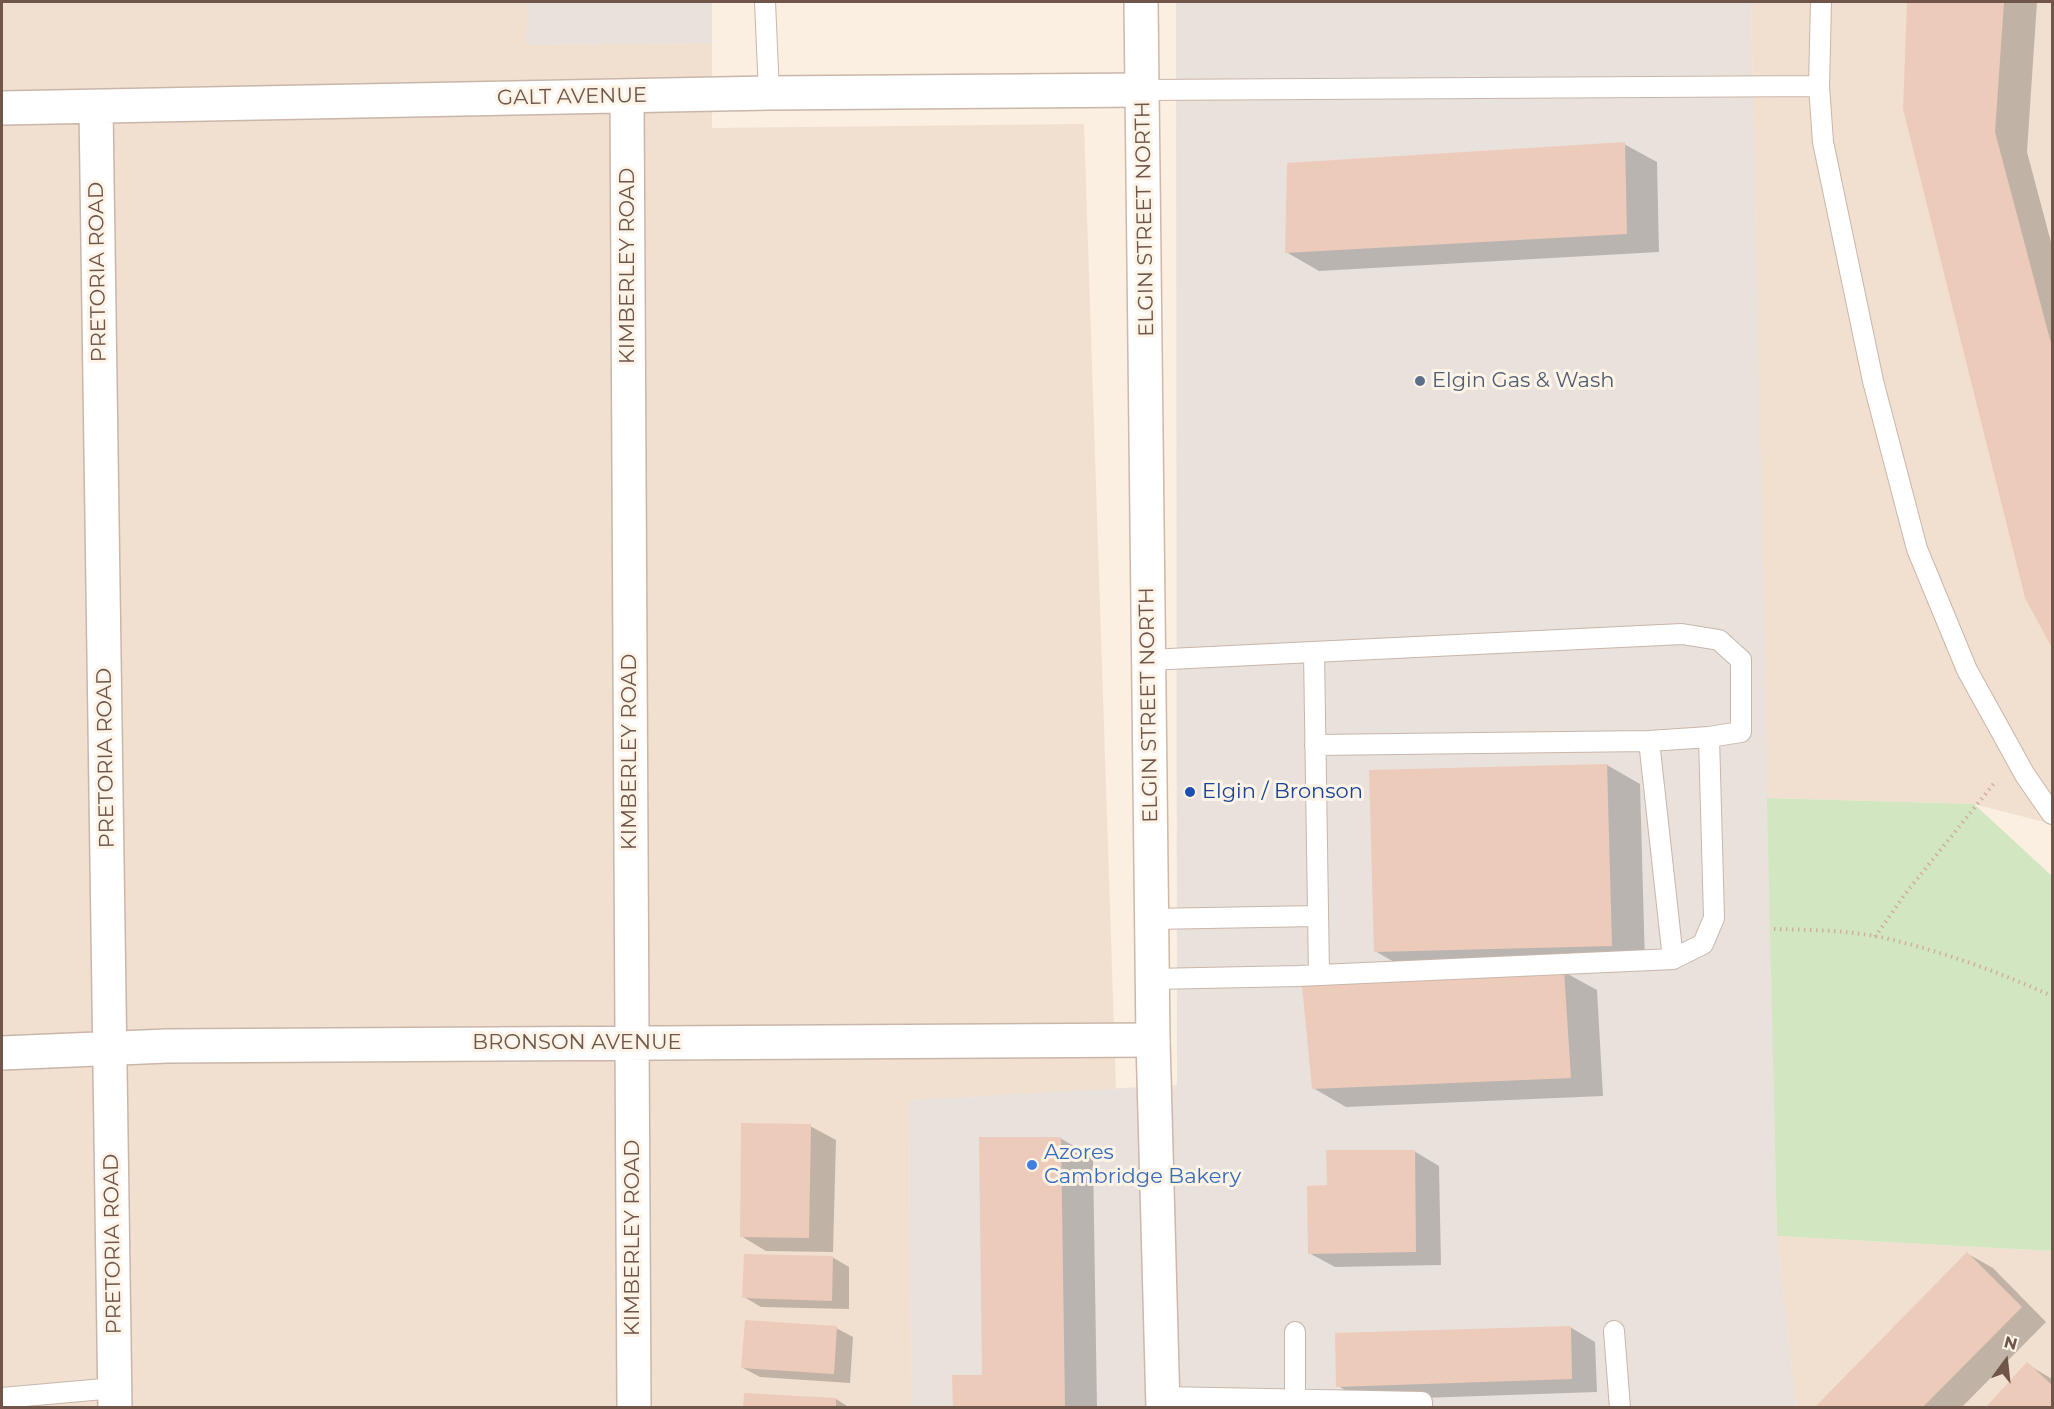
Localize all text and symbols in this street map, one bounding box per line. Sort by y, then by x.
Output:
street label: GALT AVENUE [497,83,647,111]
street label: ELGIN STREET NORTH [1130,101,1160,337]
street label: KIMBERLEY ROAD [615,168,641,364]
street label: PRETORIA ROAD [84,181,112,363]
place label: Elgin Gas & Wash [1432,368,1614,394]
marker: Elgin Gas & Wash [1413,374,1427,388]
street label: ELGIN STREET NORTH [1134,587,1164,823]
street label: KIMBERLEY ROAD [617,654,643,850]
street label: PRETORIA ROAD [92,667,120,849]
place label: Elgin / Bronson [1202,779,1363,805]
marker: Elgin / Bronson [1183,785,1197,799]
street label: BRONSON AVENUE [472,1030,682,1056]
street label: KIMBERLEY ROAD [620,1140,646,1336]
place label: Azores Cambridge Bakery [1044,1140,1241,1190]
street label: PRETORIA ROAD [99,1153,127,1335]
marker: Azores Cambridge Bakery [1025,1158,1039,1172]
north arrow [1976,1331,2036,1391]
text: N [2002,1332,2019,1354]

